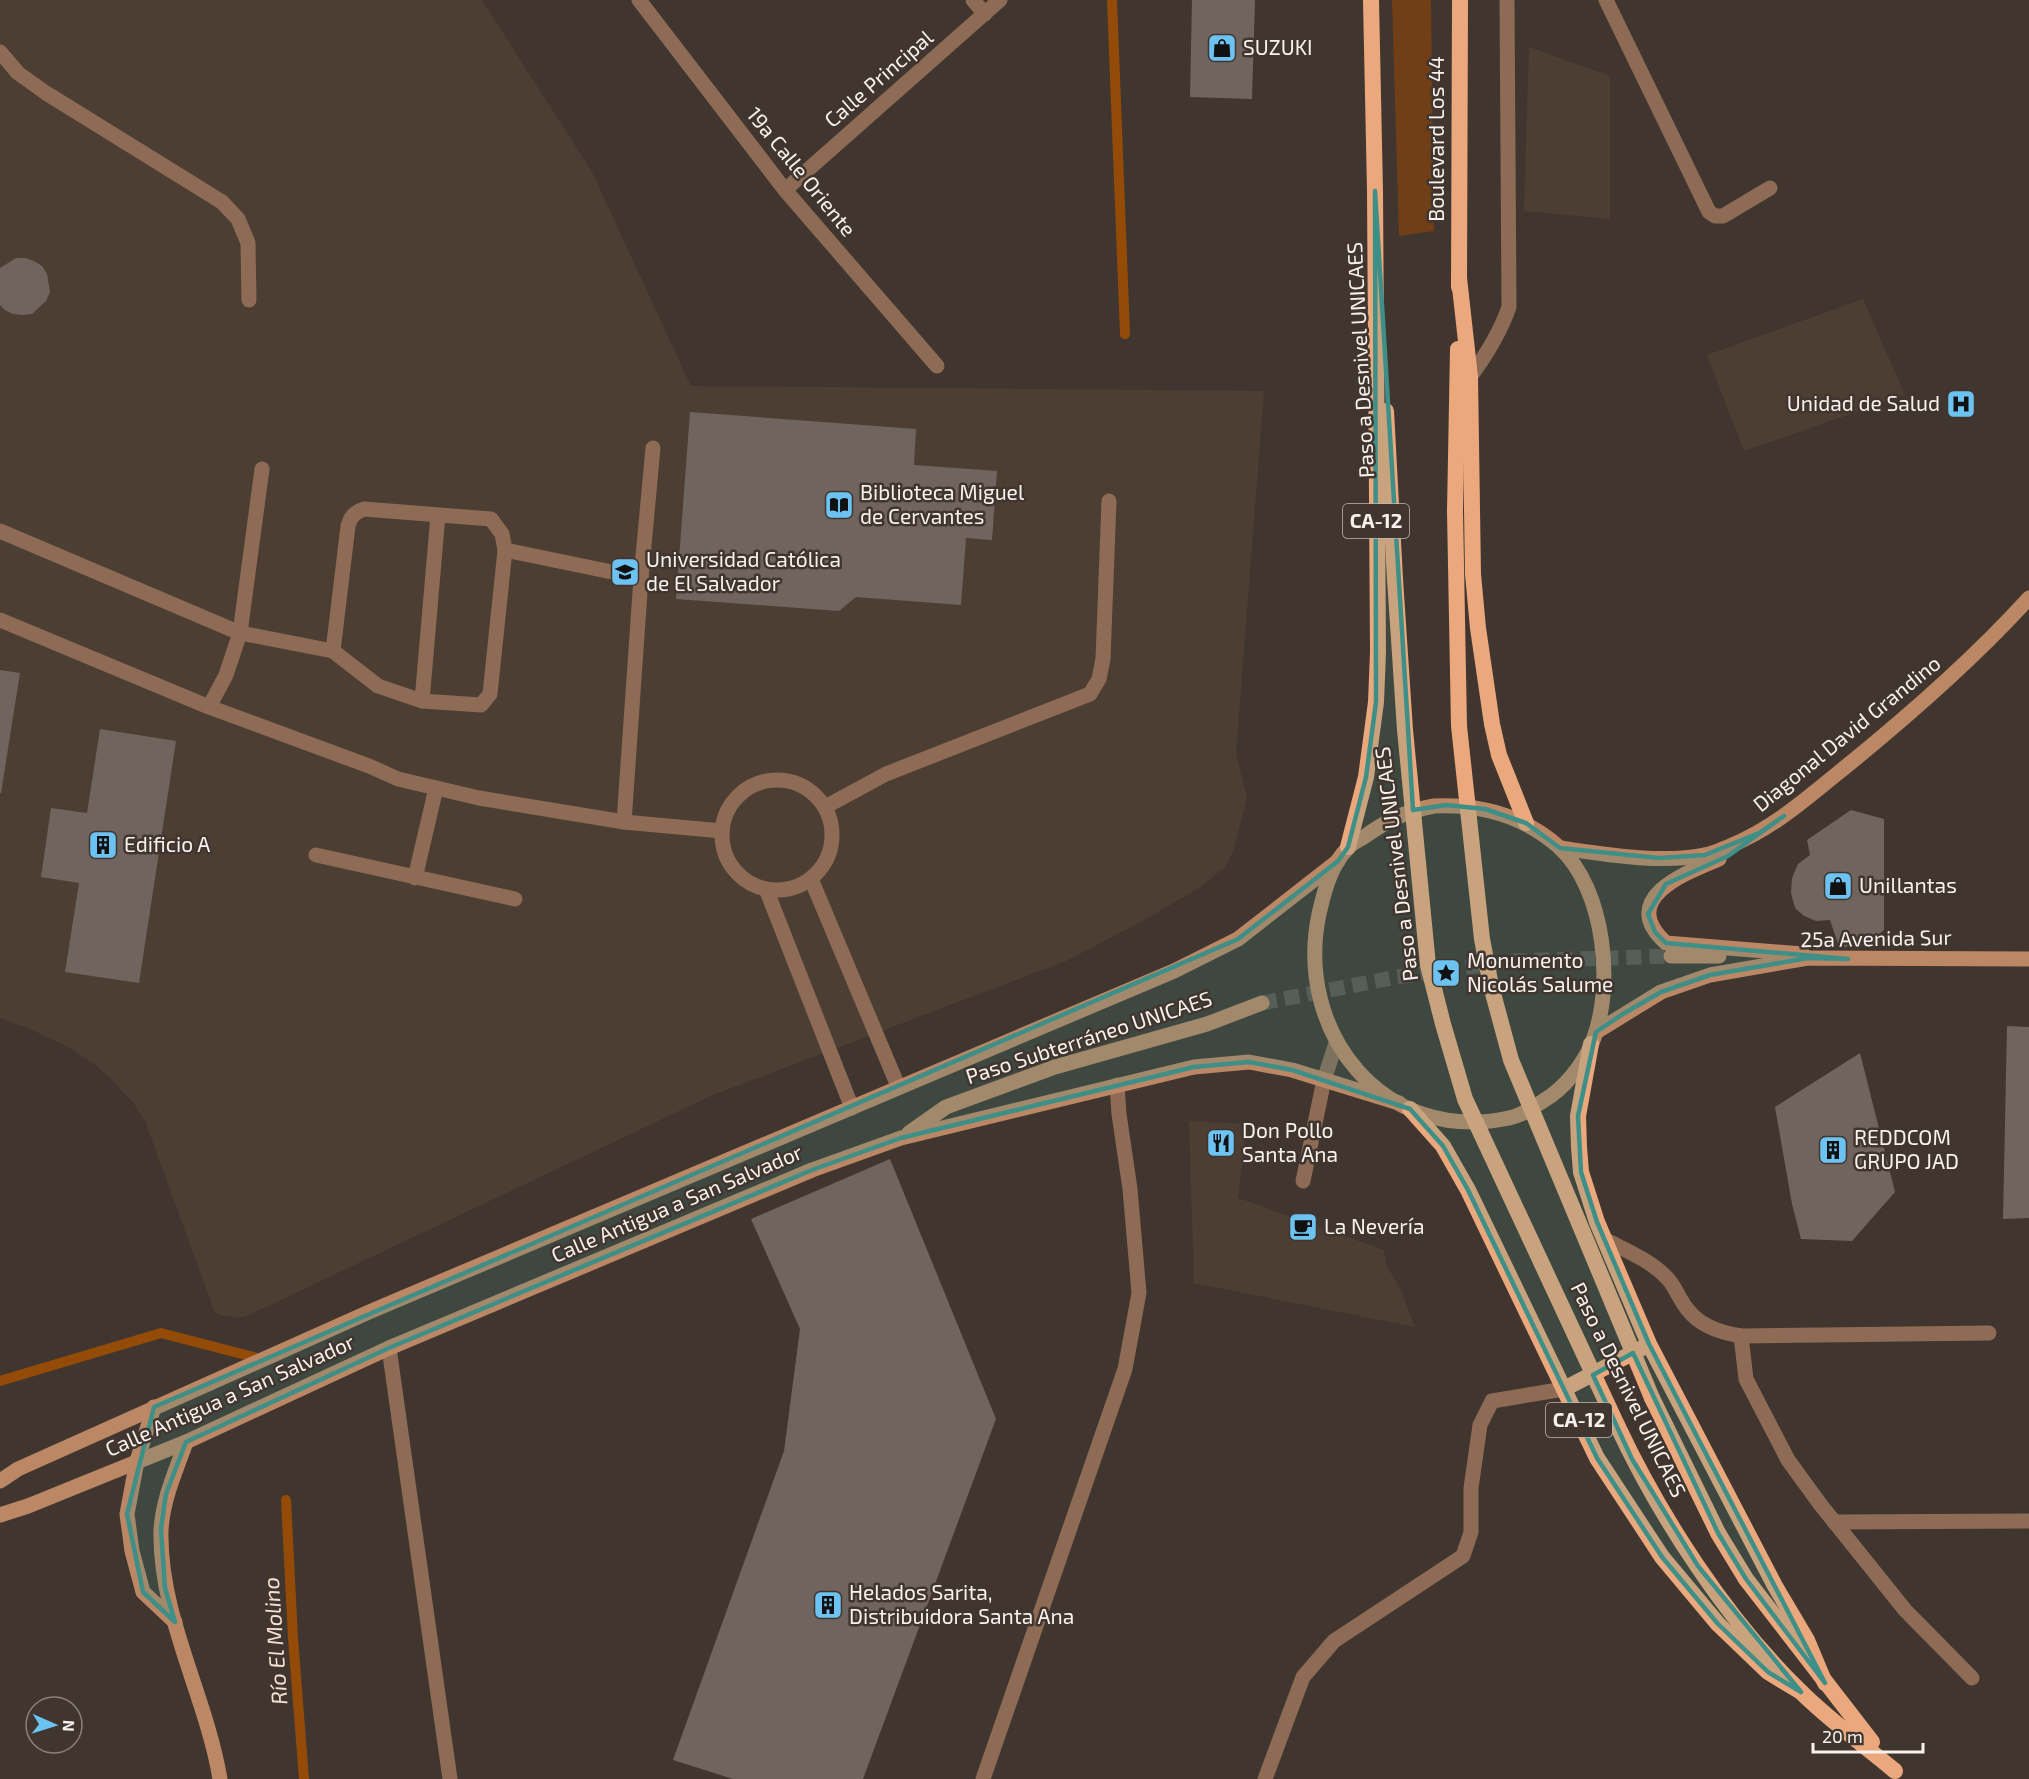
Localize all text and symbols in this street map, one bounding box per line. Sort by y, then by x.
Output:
street label: Calle Principal [819,23,938,132]
shop icon: SUZUKI [1206,32,1238,64]
place label: SUZUKI [1243,34,1313,59]
street label: Boulevard Los 44 [1423,56,1448,222]
street label: 19a Calle Oriente [742,101,862,241]
street label: Paso a Desnivel UNICAES [1341,242,1378,479]
hospital icon: Unidad de Salud [1945,388,1977,420]
place label: Unidad de Salud [1787,390,1940,415]
place label: Biblioteca Miguel de Cervantes [860,479,1025,528]
library icon: Biblioteca Miguel de Cervantes [823,489,855,521]
road number: CA-12 [1343,504,1409,538]
place label: Universidad Católica de El Salvador [646,546,841,595]
school or university icon: Universidad Católica de El Salvador [609,556,641,588]
street label: Diagonal David Grandino [1747,650,1945,816]
street label: Paso a Desnivel UNICAES [1369,745,1422,983]
building icon: Edificio A [87,829,119,861]
place label: Edificio A [124,831,210,856]
shop icon: Unillantas [1822,870,1854,902]
place label: Unillantas [1859,872,1957,897]
street label: 25a Avenida Sur [1800,924,1953,951]
place label: Monumento Nicolás Salume [1467,947,1613,996]
place icon: Monumento Nicolás Salume [1430,957,1462,989]
street label: Paso Subterráneo UNICAES [962,985,1215,1088]
place label: Don Pollo Santa Ana [1242,1117,1338,1166]
place label: REDDCOM GRUPO JAD [1854,1124,1959,1173]
restaurant icon: Don Pollo Santa Ana [1205,1127,1237,1159]
building icon: REDDCOM GRUPO JAD [1817,1134,1849,1166]
street label: Calle Antigua a San Salvador [547,1138,806,1267]
cafe icon: La Nevería [1287,1211,1319,1243]
place label: La Nevería [1324,1213,1425,1238]
street label: Paso a Desnivel UNICAES [1566,1278,1692,1501]
street label: Calle Antigua a San Salvador [101,1328,358,1461]
road number: CA-12 [1546,1403,1612,1437]
water label: Río El Molino [257,1576,291,1706]
place label: Helados Sarita, Distribuidora Santa Ana [849,1579,1074,1628]
building icon: Helados Sarita, Distribuidora Santa Ana [812,1589,844,1621]
north arrow [24,1695,84,1755]
scale bar [1813,1716,1922,1754]
text: N [60,1720,79,1732]
text: 20 m [1822,1725,1863,1747]

